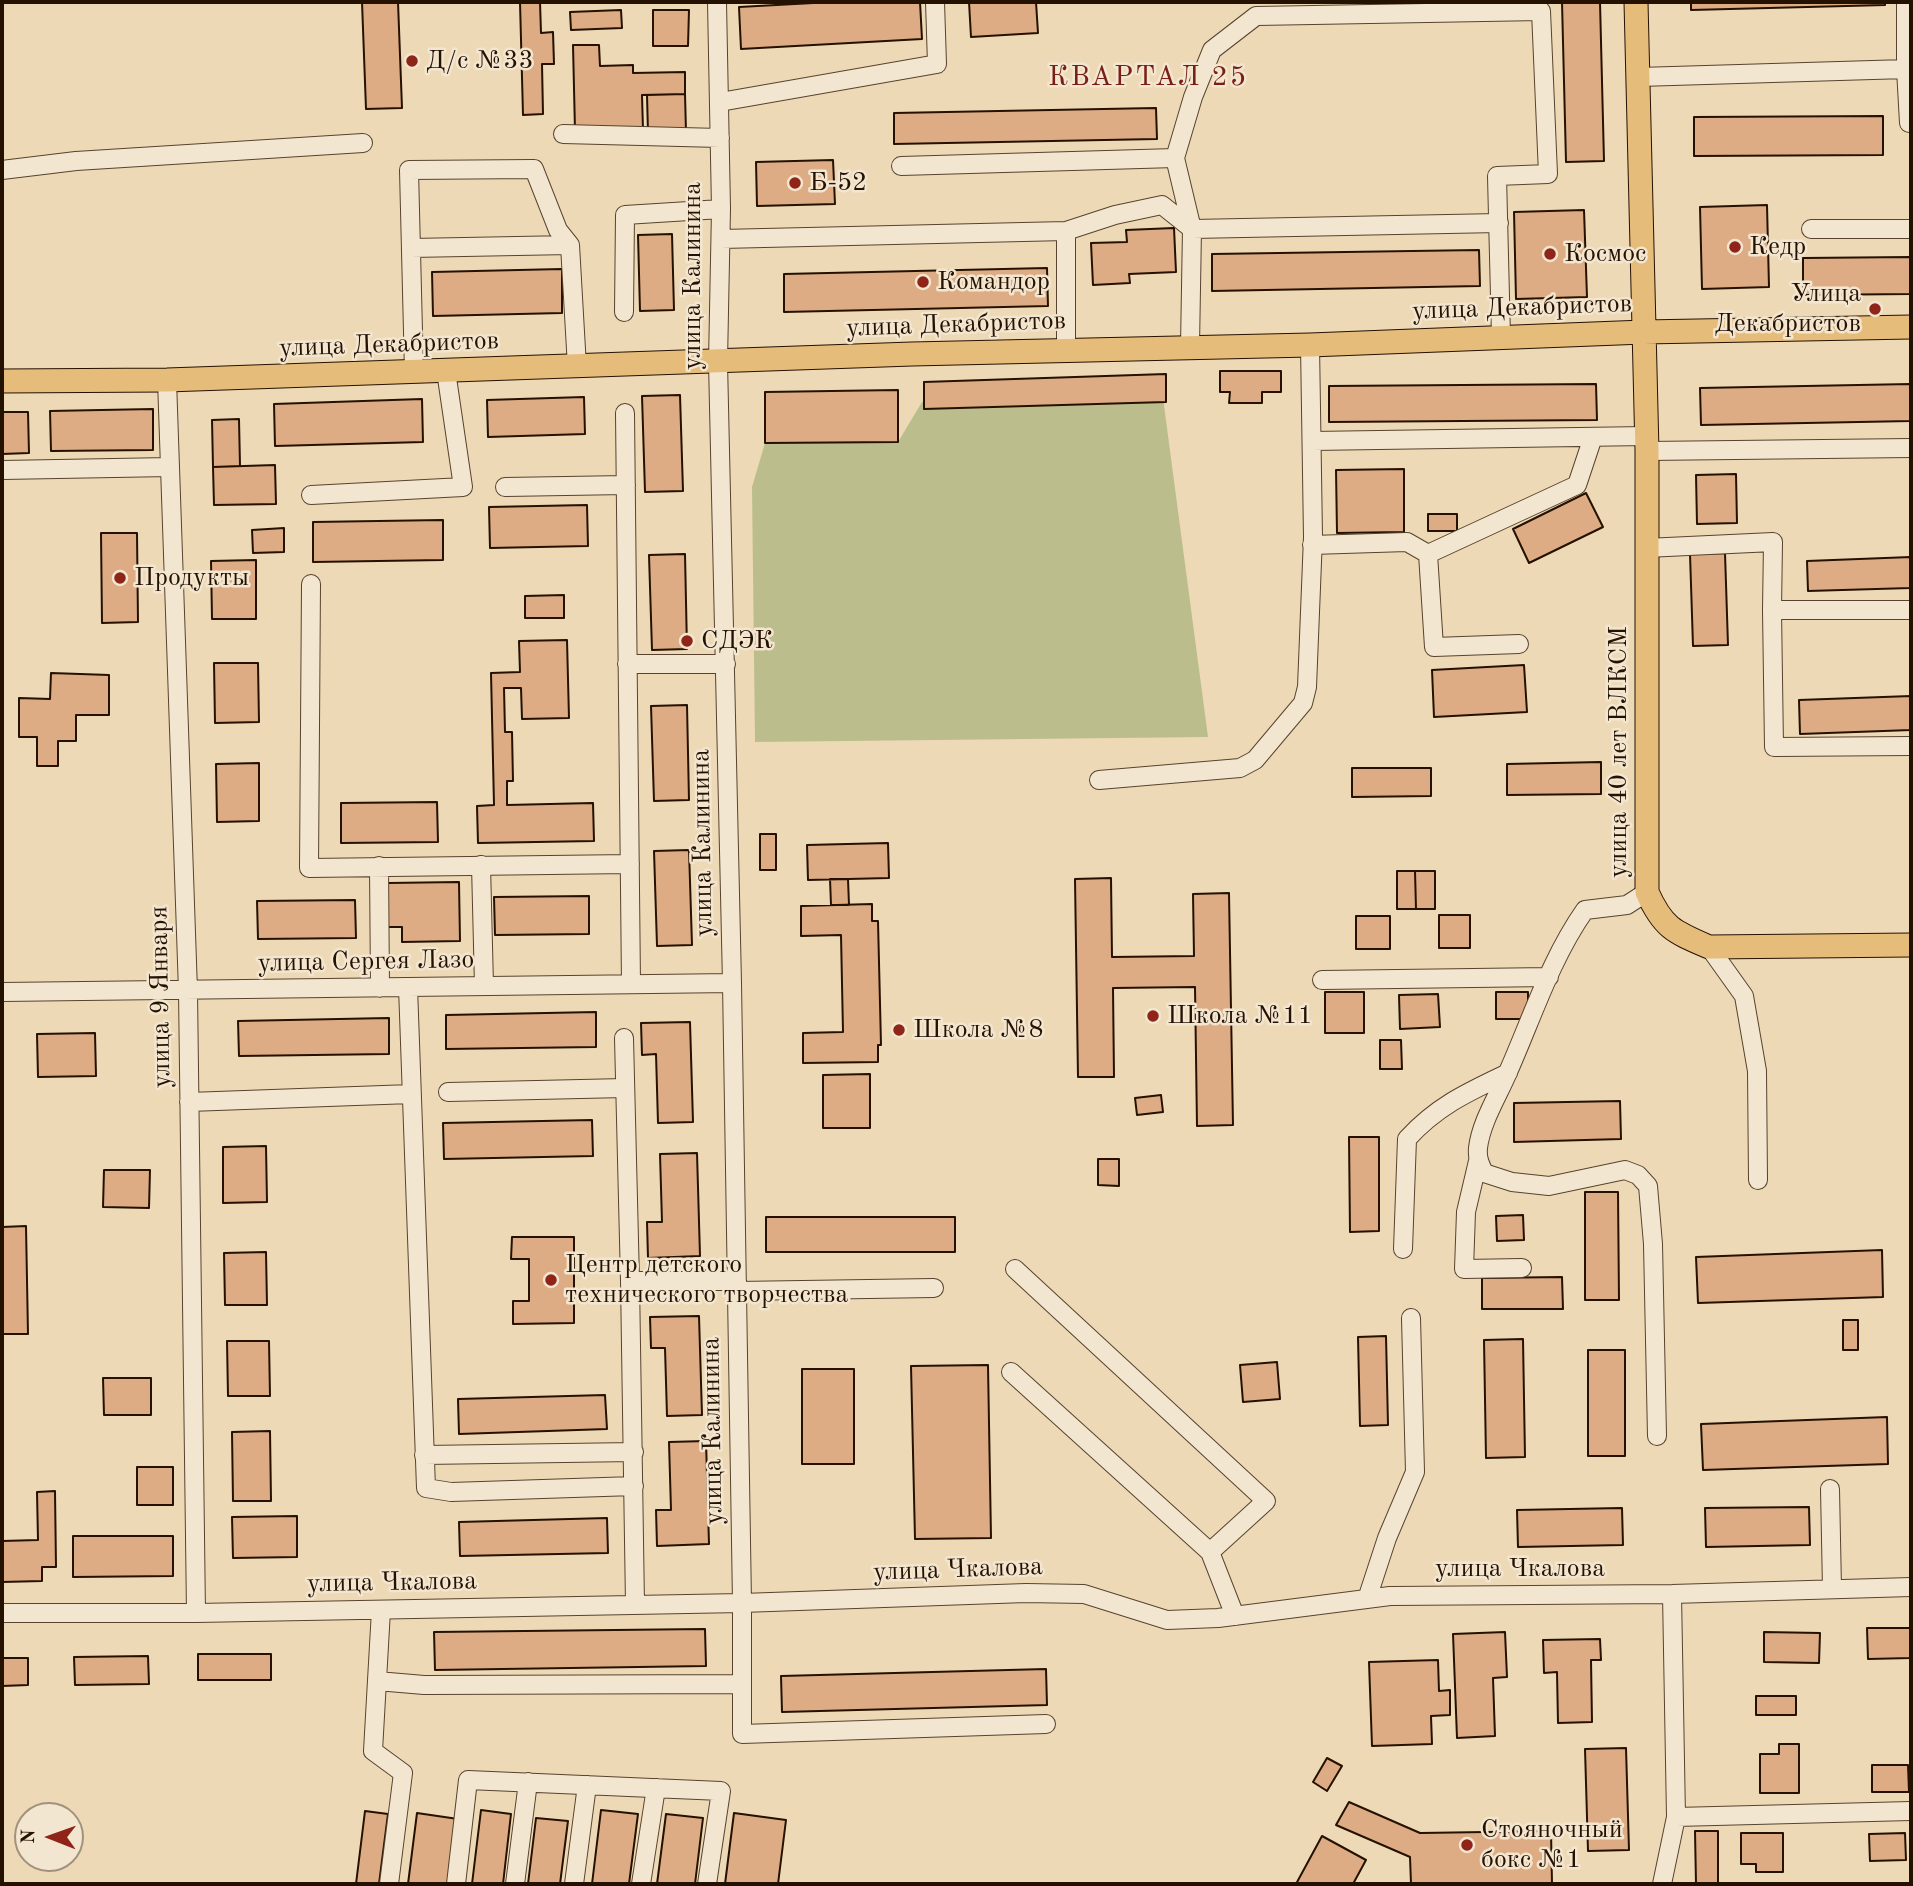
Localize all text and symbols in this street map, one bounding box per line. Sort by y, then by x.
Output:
place label: Д/с №33 [426,45,533,77]
marker: Д/с №33 [404,53,420,69]
district label: КВАРТАЛ 25 [1049,61,1247,95]
place label: Б-52 [809,167,867,199]
marker: Б-52 [787,175,803,191]
street label: улица Калинина [677,182,709,370]
place label: Кедр [1749,231,1806,263]
place label: Космос [1564,238,1646,270]
marker: Кедр [1727,239,1743,255]
marker: Космос [1542,246,1558,262]
place label: Командор [937,266,1050,298]
marker: Командор [915,274,931,290]
place label: Улица Декабристов [1715,278,1861,340]
street label: улица Декабристов [1411,289,1633,327]
marker: Улица Декабристов [1867,301,1883,317]
street label: улица Декабристов [845,306,1067,344]
street label: улица Декабристов [278,326,500,364]
place label: Продукты [134,562,249,594]
marker: Продукты [112,570,128,586]
place label: СДЭК [701,625,773,657]
street label: улица 40 лет ВЛКСМ [1603,626,1635,878]
marker: СДЭК [679,633,695,649]
street label: улица Калинина [686,749,720,937]
street label: улица 9 Января [144,906,178,1088]
street label: улица Сергея Лазо [257,945,475,979]
place label: Школа №11 [1167,1000,1313,1032]
marker: Школа №11 [1145,1008,1161,1024]
place label: Школа №8 [913,1014,1044,1046]
marker: Школа №8 [891,1022,907,1038]
place label: Центр детского технического творчества [565,1249,848,1310]
marker: Центр детского технического творчества [543,1272,559,1288]
street label: улица Калинина [696,1337,730,1525]
street label: улица Чкалова [872,1551,1044,1589]
street label: улица Чкалова [1435,1553,1605,1585]
street label: улица Чкалова [307,1566,477,1600]
north arrow [14,1802,84,1872]
place label: Стояночный бокс №1 [1481,1814,1623,1876]
text: N [20,1829,39,1844]
marker: Стояночный бокс №1 [1459,1837,1475,1853]

